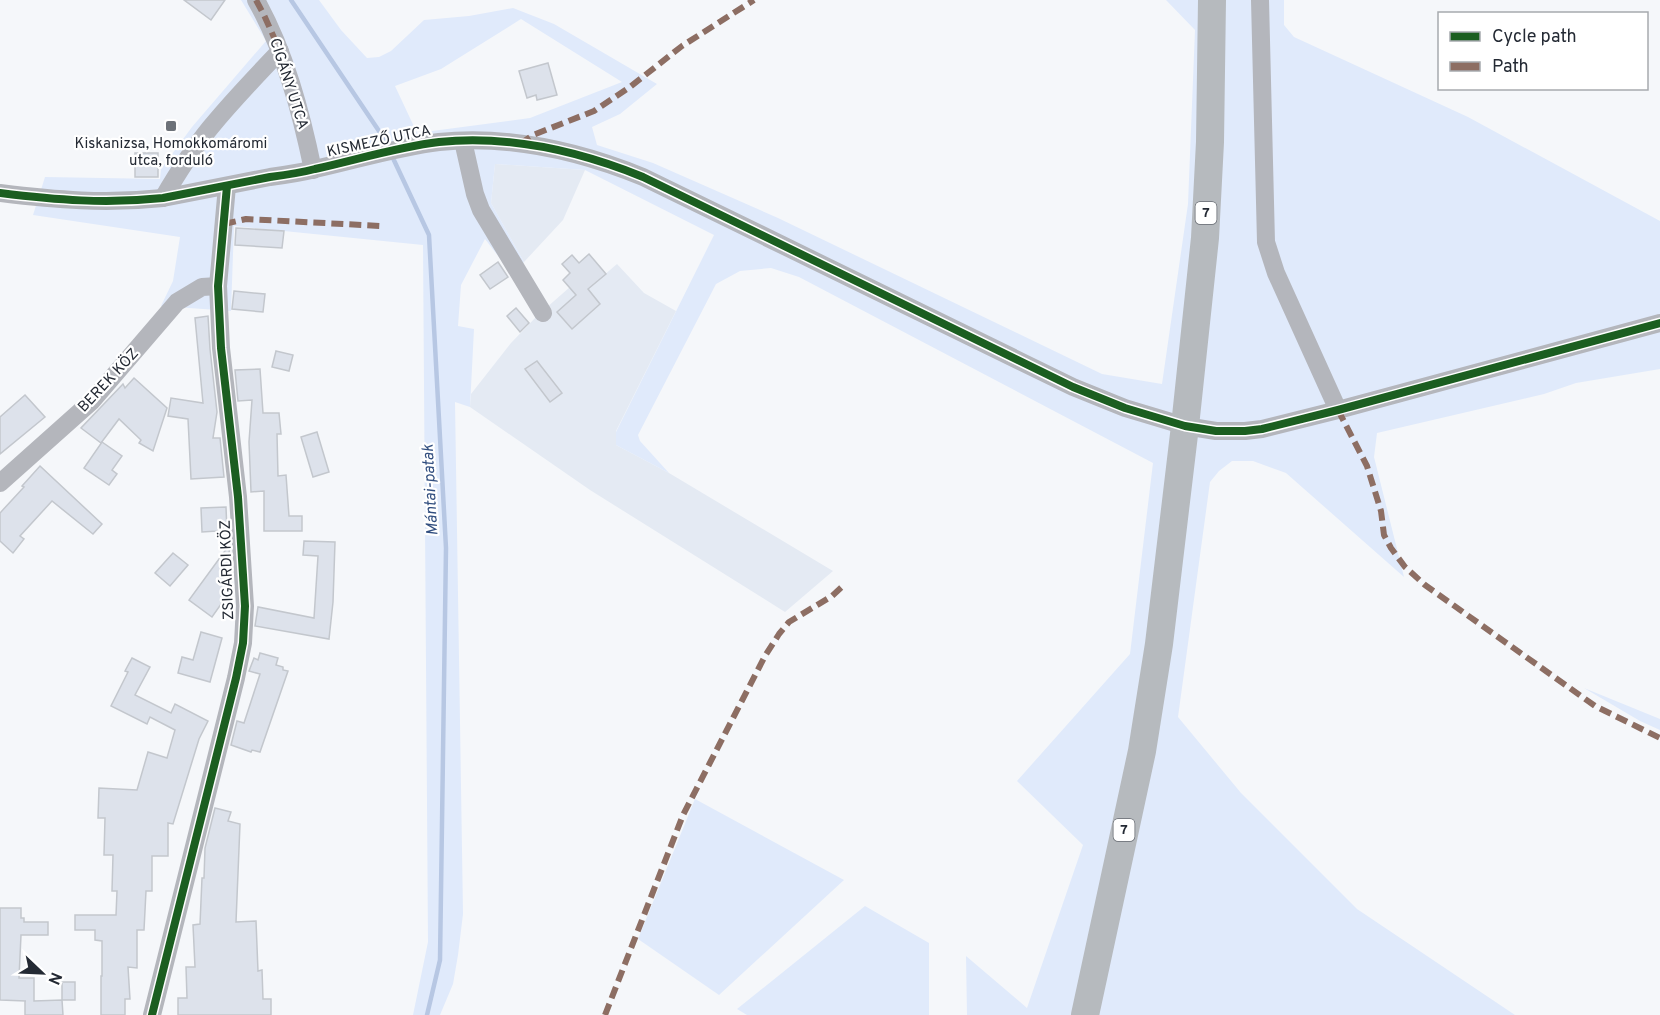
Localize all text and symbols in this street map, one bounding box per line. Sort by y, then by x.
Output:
legend [1438,12,1648,90]
text: Cycle path [1492,26,1577,49]
street label: CIGÁNY UTCA [264,36,313,132]
text: Path [1492,56,1529,79]
marker: Kiskanizsa, Homokkomáromi utca, forduló [164,119,178,133]
street label: KISMEZŐ UTCA [325,120,433,162]
place label: Kiskanizsa, Homokkomáromi utca, forduló [75,135,267,171]
road number: 7 [1196,202,1216,224]
street label: BEREK KÖZ [74,344,143,417]
water label: Mántai-patak [419,443,443,536]
street label: ZSIGÁRDI KÖZ [216,520,239,620]
road number: 7 [1114,819,1134,841]
north arrow [12,943,72,1003]
text: N [43,969,65,987]

